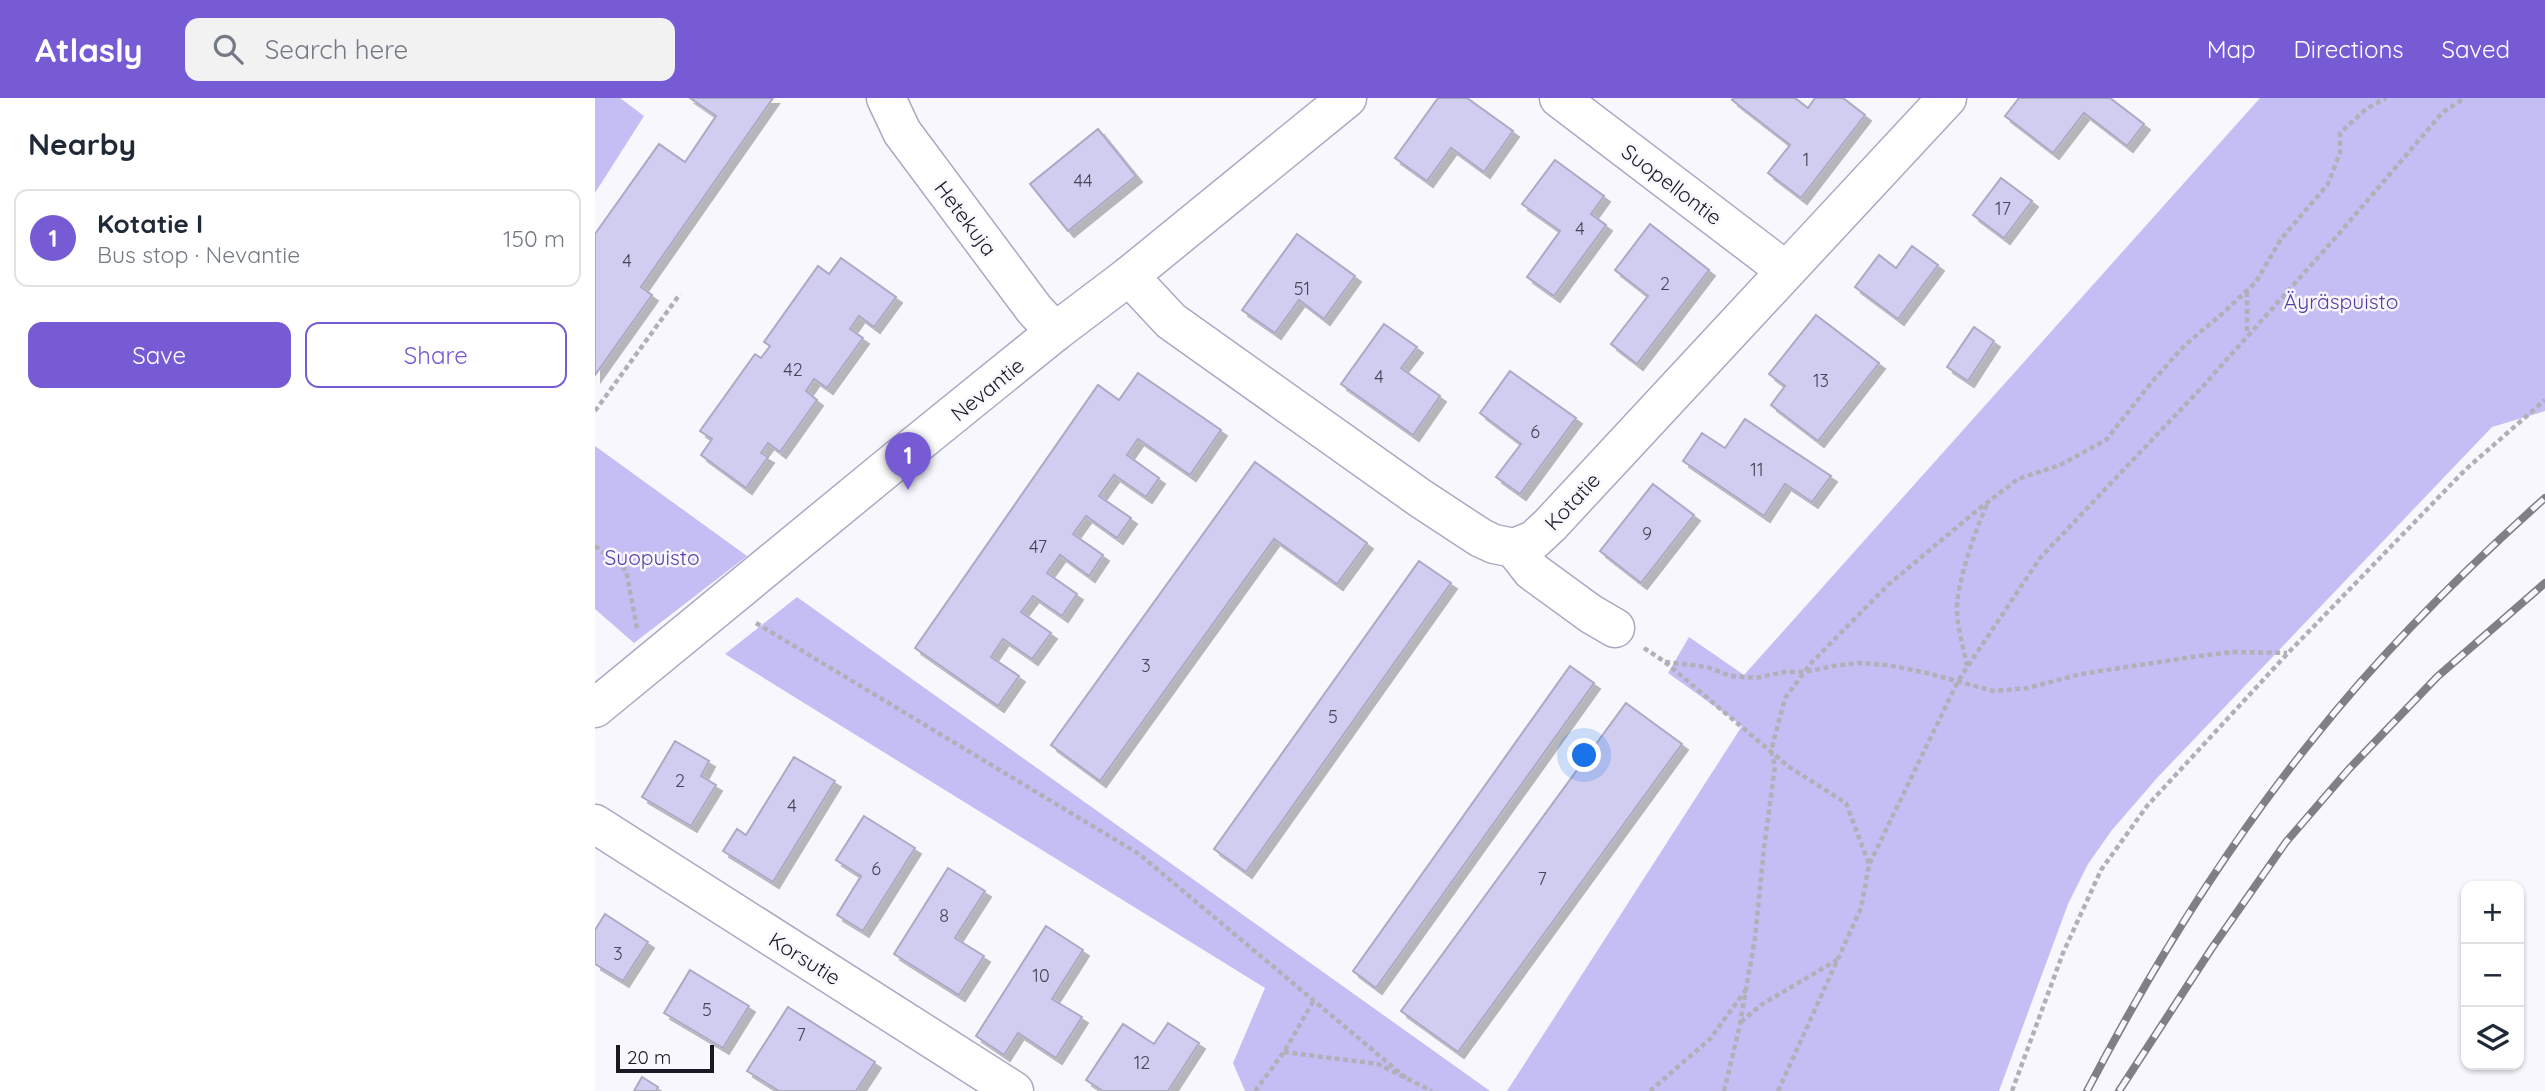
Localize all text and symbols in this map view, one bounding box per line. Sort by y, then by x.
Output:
search box [185,18,675,81]
text: Atlasly [35,29,143,70]
icon: search [209,30,247,68]
text: Search here [265,33,408,66]
text: Map [2207,34,2256,64]
text: Directions [2294,34,2404,64]
text: Saved [2442,34,2510,64]
text: Nearby [28,125,136,163]
street label: Suopellontie [1617,138,1727,230]
house number: 1 [1803,148,1809,171]
house number: 44 [1074,169,1092,192]
street label: Hetekuja [929,175,1003,261]
house number: 17 [1995,197,2011,220]
text: Kotatie I [97,207,203,240]
house number: 4 [1575,217,1585,240]
text: 1 [49,224,57,253]
text: 150 m [503,224,565,253]
text: Bus stop · Nevantie [97,240,300,269]
house number: 4 [622,249,632,272]
house number: 2 [1660,272,1670,295]
house number: 51 [1294,277,1310,300]
park label: Äyräspuisto [2284,288,2398,314]
button: Save [28,322,291,388]
button: Share [305,322,567,388]
street label: Nevantie [945,352,1029,426]
house number: 42 [783,358,803,381]
house number: 4 [1374,365,1384,388]
house number: 13 [1813,369,1829,392]
house number: 6 [1530,420,1540,443]
pin: 1 [885,432,931,490]
house number: 11 [1750,458,1764,481]
street label: Kotatie [1539,467,1605,535]
house number: 9 [1642,522,1652,545]
house number: 47 [1029,535,1047,558]
park label: Suopuisto [604,544,700,570]
house number: 3 [1141,654,1151,677]
house number: 5 [1328,705,1338,728]
your location [1567,738,1601,772]
house number: 2 [675,769,685,792]
house number: 4 [787,794,797,817]
house number: 6 [871,857,881,880]
house number: 7 [1537,867,1547,890]
map controls [2461,881,2524,1070]
button: + [2461,881,2524,944]
house number: 8 [939,904,949,927]
street label: Korsutie [764,926,846,990]
house number: 3 [613,942,623,965]
button: − [2461,944,2524,1007]
house number: 10 [1032,964,1050,987]
house number: 5 [702,998,712,1021]
button: layers [2461,1007,2524,1070]
house number: 7 [796,1023,806,1046]
scale bar [616,1042,714,1074]
text: 20 m [627,1045,671,1069]
house number: 12 [1134,1051,1150,1074]

